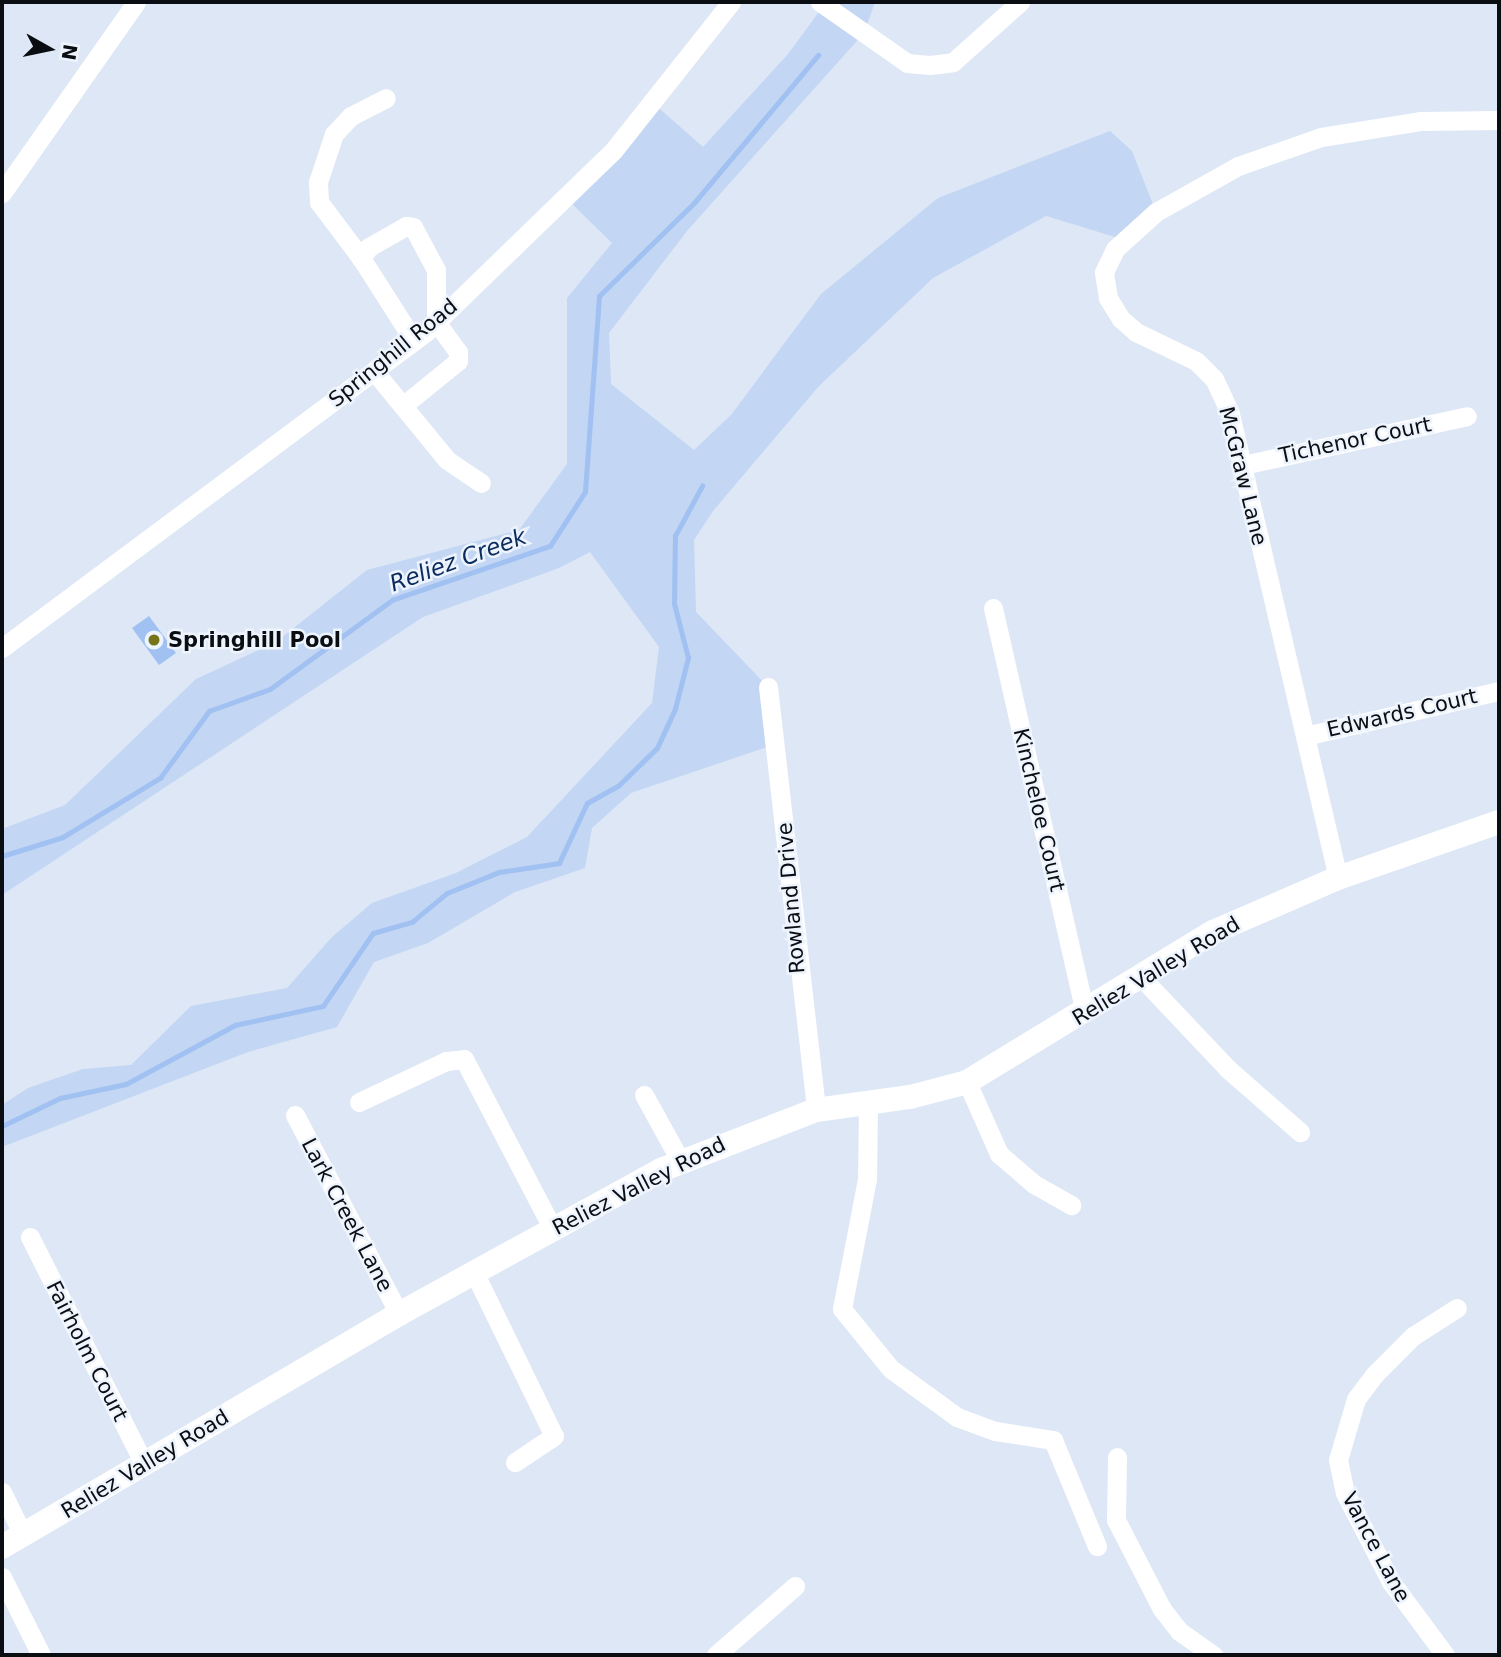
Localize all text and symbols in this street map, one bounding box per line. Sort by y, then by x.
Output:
north arrow [14,14,84,84]
text: N [58,43,82,62]
street label: Springhill Road [324,294,462,412]
street label: McGraw Lane [1214,404,1272,548]
street label: Tichenor Court [1277,412,1433,468]
water label: Reliez Creek [386,522,530,598]
place label: Springhill Pool [168,627,341,653]
marker: Springhill Pool [146,632,162,648]
street label: Edwards Court [1324,683,1480,743]
street label: Kincheloe Court [1008,726,1070,894]
street label: Rowland Drive [772,821,810,975]
street label: Reliez Valley Road [1068,911,1244,1031]
street label: Reliez Valley Road [548,1131,730,1241]
street label: Lark Creek Lane [296,1134,398,1296]
street label: Fairholm Court [41,1277,133,1425]
street label: Reliez Valley Road [57,1404,233,1524]
street label: Vance Lane [1337,1488,1415,1606]

